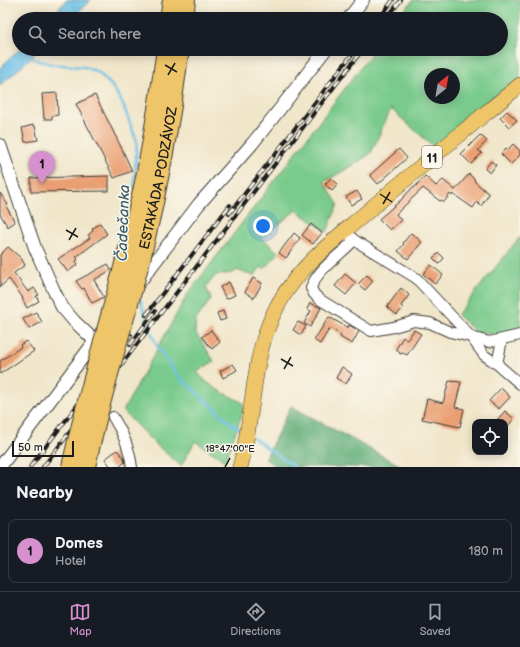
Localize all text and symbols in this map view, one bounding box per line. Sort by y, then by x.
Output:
search box [12,12,508,56]
icon: search [26,23,48,45]
text: Search here [58,25,141,44]
north arrow [424,68,460,104]
street label: ESTAKÁDA PODZÁVOZ [136,105,181,251]
road number: 11 [422,146,442,168]
pin: 1 [29,151,55,184]
water label: Čadečanka [113,184,134,262]
your location [253,216,273,236]
map controls [472,419,508,455]
button: locate [472,419,508,455]
scale bar [12,439,74,458]
text: 50 m [18,441,43,454]
text: 18°47'00"E [205,443,255,455]
text: Nearby [16,483,73,503]
text: Domes [55,534,103,553]
text: 1 [27,543,33,559]
text: 180 m [468,543,503,559]
text: Hotel [55,553,86,569]
tab: Map [69,601,92,638]
tab: Directions [230,601,281,638]
tab: Saved [420,601,451,638]

